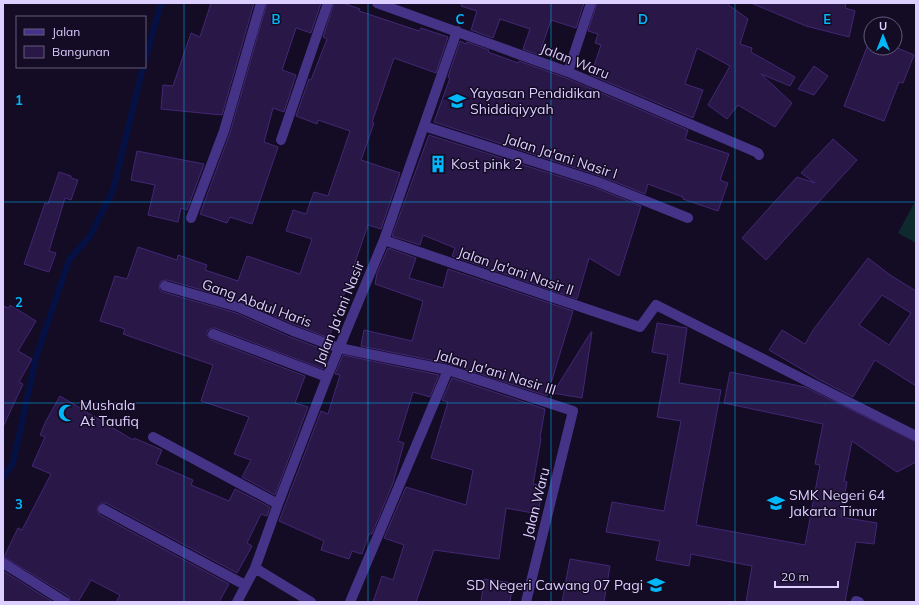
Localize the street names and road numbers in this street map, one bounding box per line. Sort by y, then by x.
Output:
street label: Jalan Waru [538,39,612,83]
street label: Jalan Ja'ani Nasir I [502,129,620,183]
street label: Jalan Ja'ani Nasir II [456,243,576,299]
street label: Jalan Ja'ani Nasir [310,258,368,368]
street label: Gang Abdul Haris [200,275,314,331]
street label: Jalan Ja'ani Nasir III [434,345,558,399]
street label: Jalan Waru [518,465,554,541]

